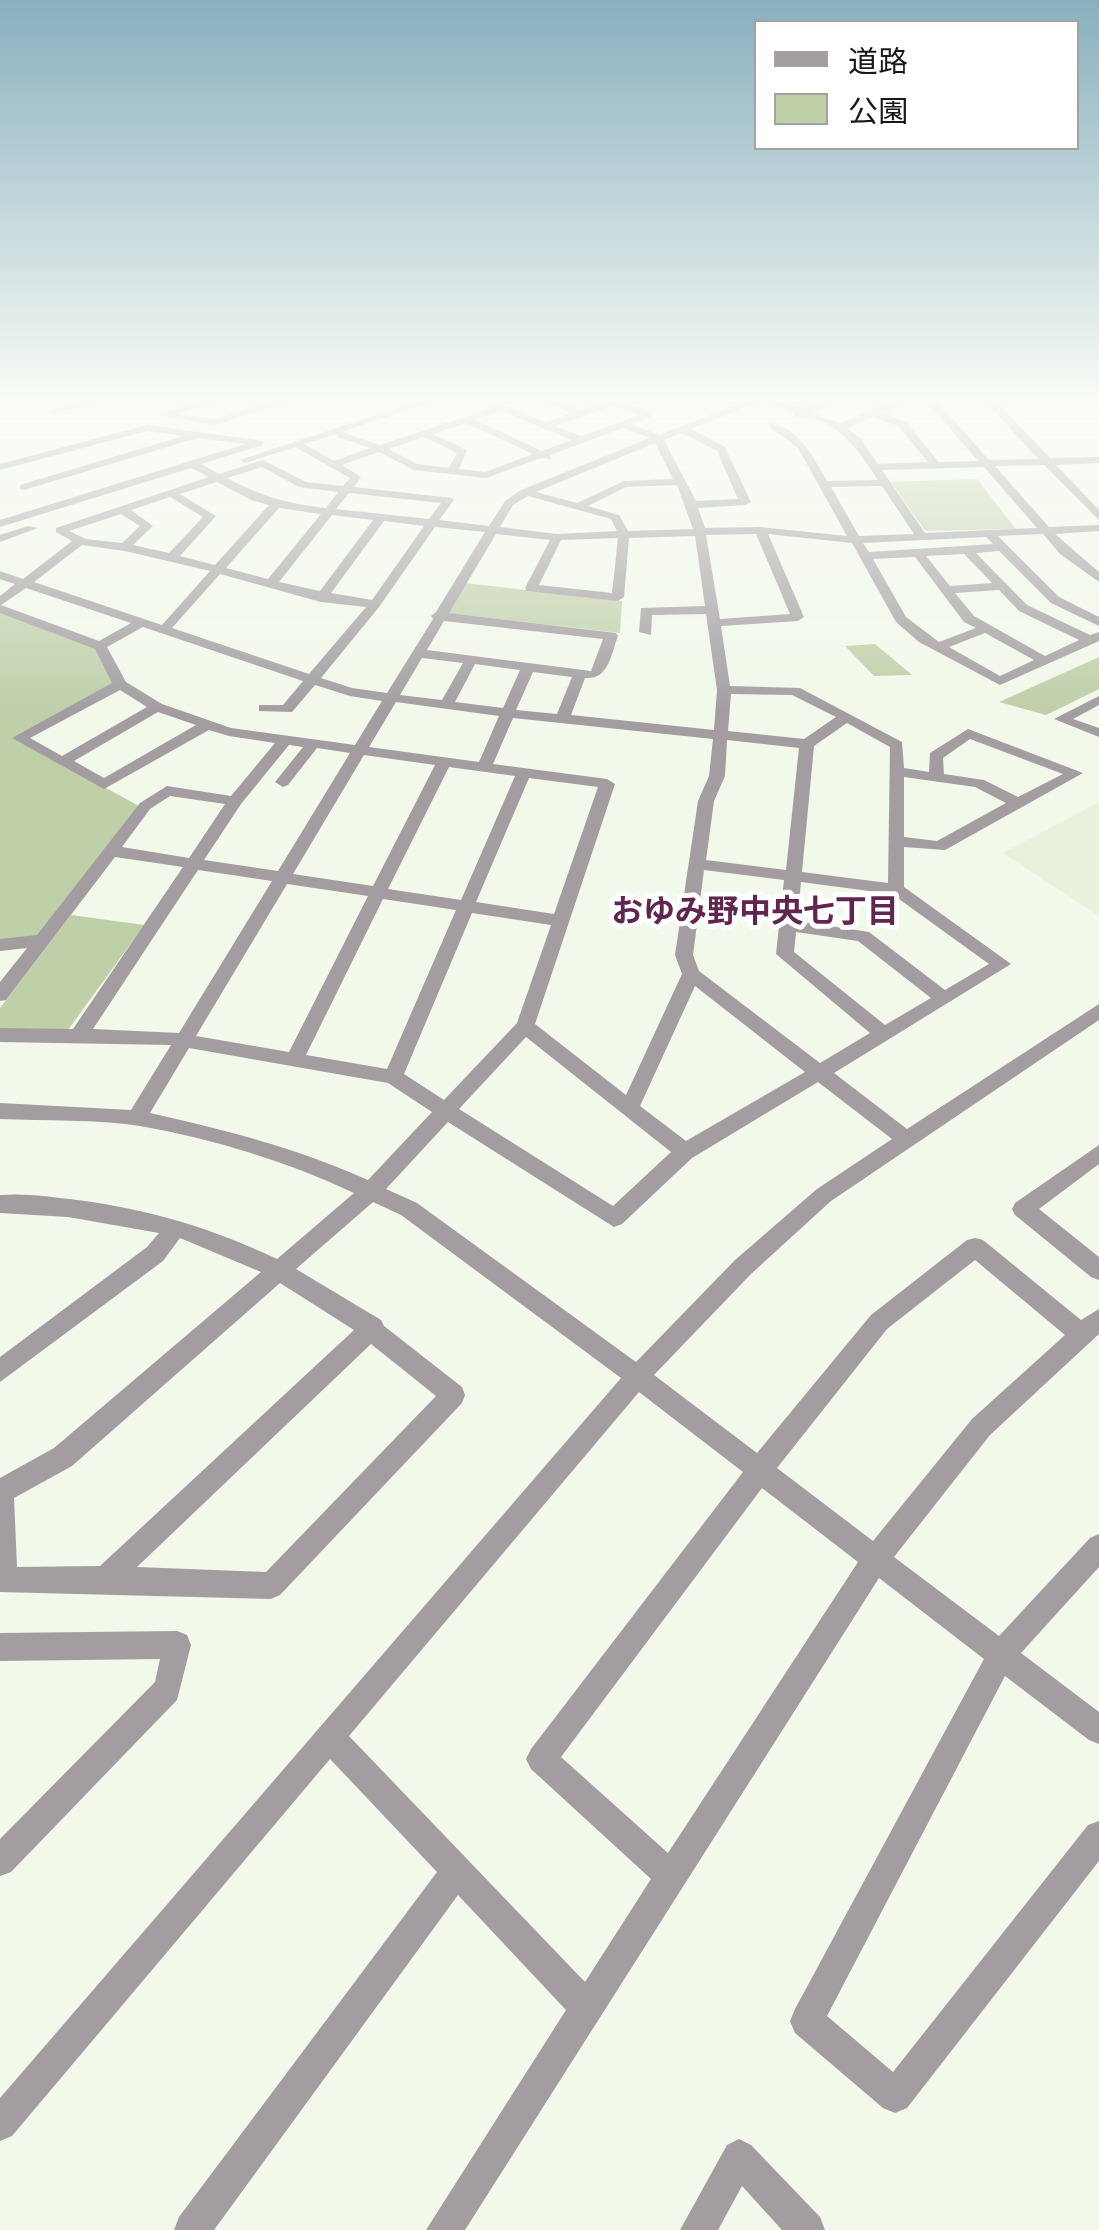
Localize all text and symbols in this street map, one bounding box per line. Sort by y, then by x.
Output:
legend [754,20,1079,150]
text: 道路 [848,41,908,81]
text: 公園 [848,91,908,131]
district label: おゆみ野中央七丁目 [611,894,899,932]

